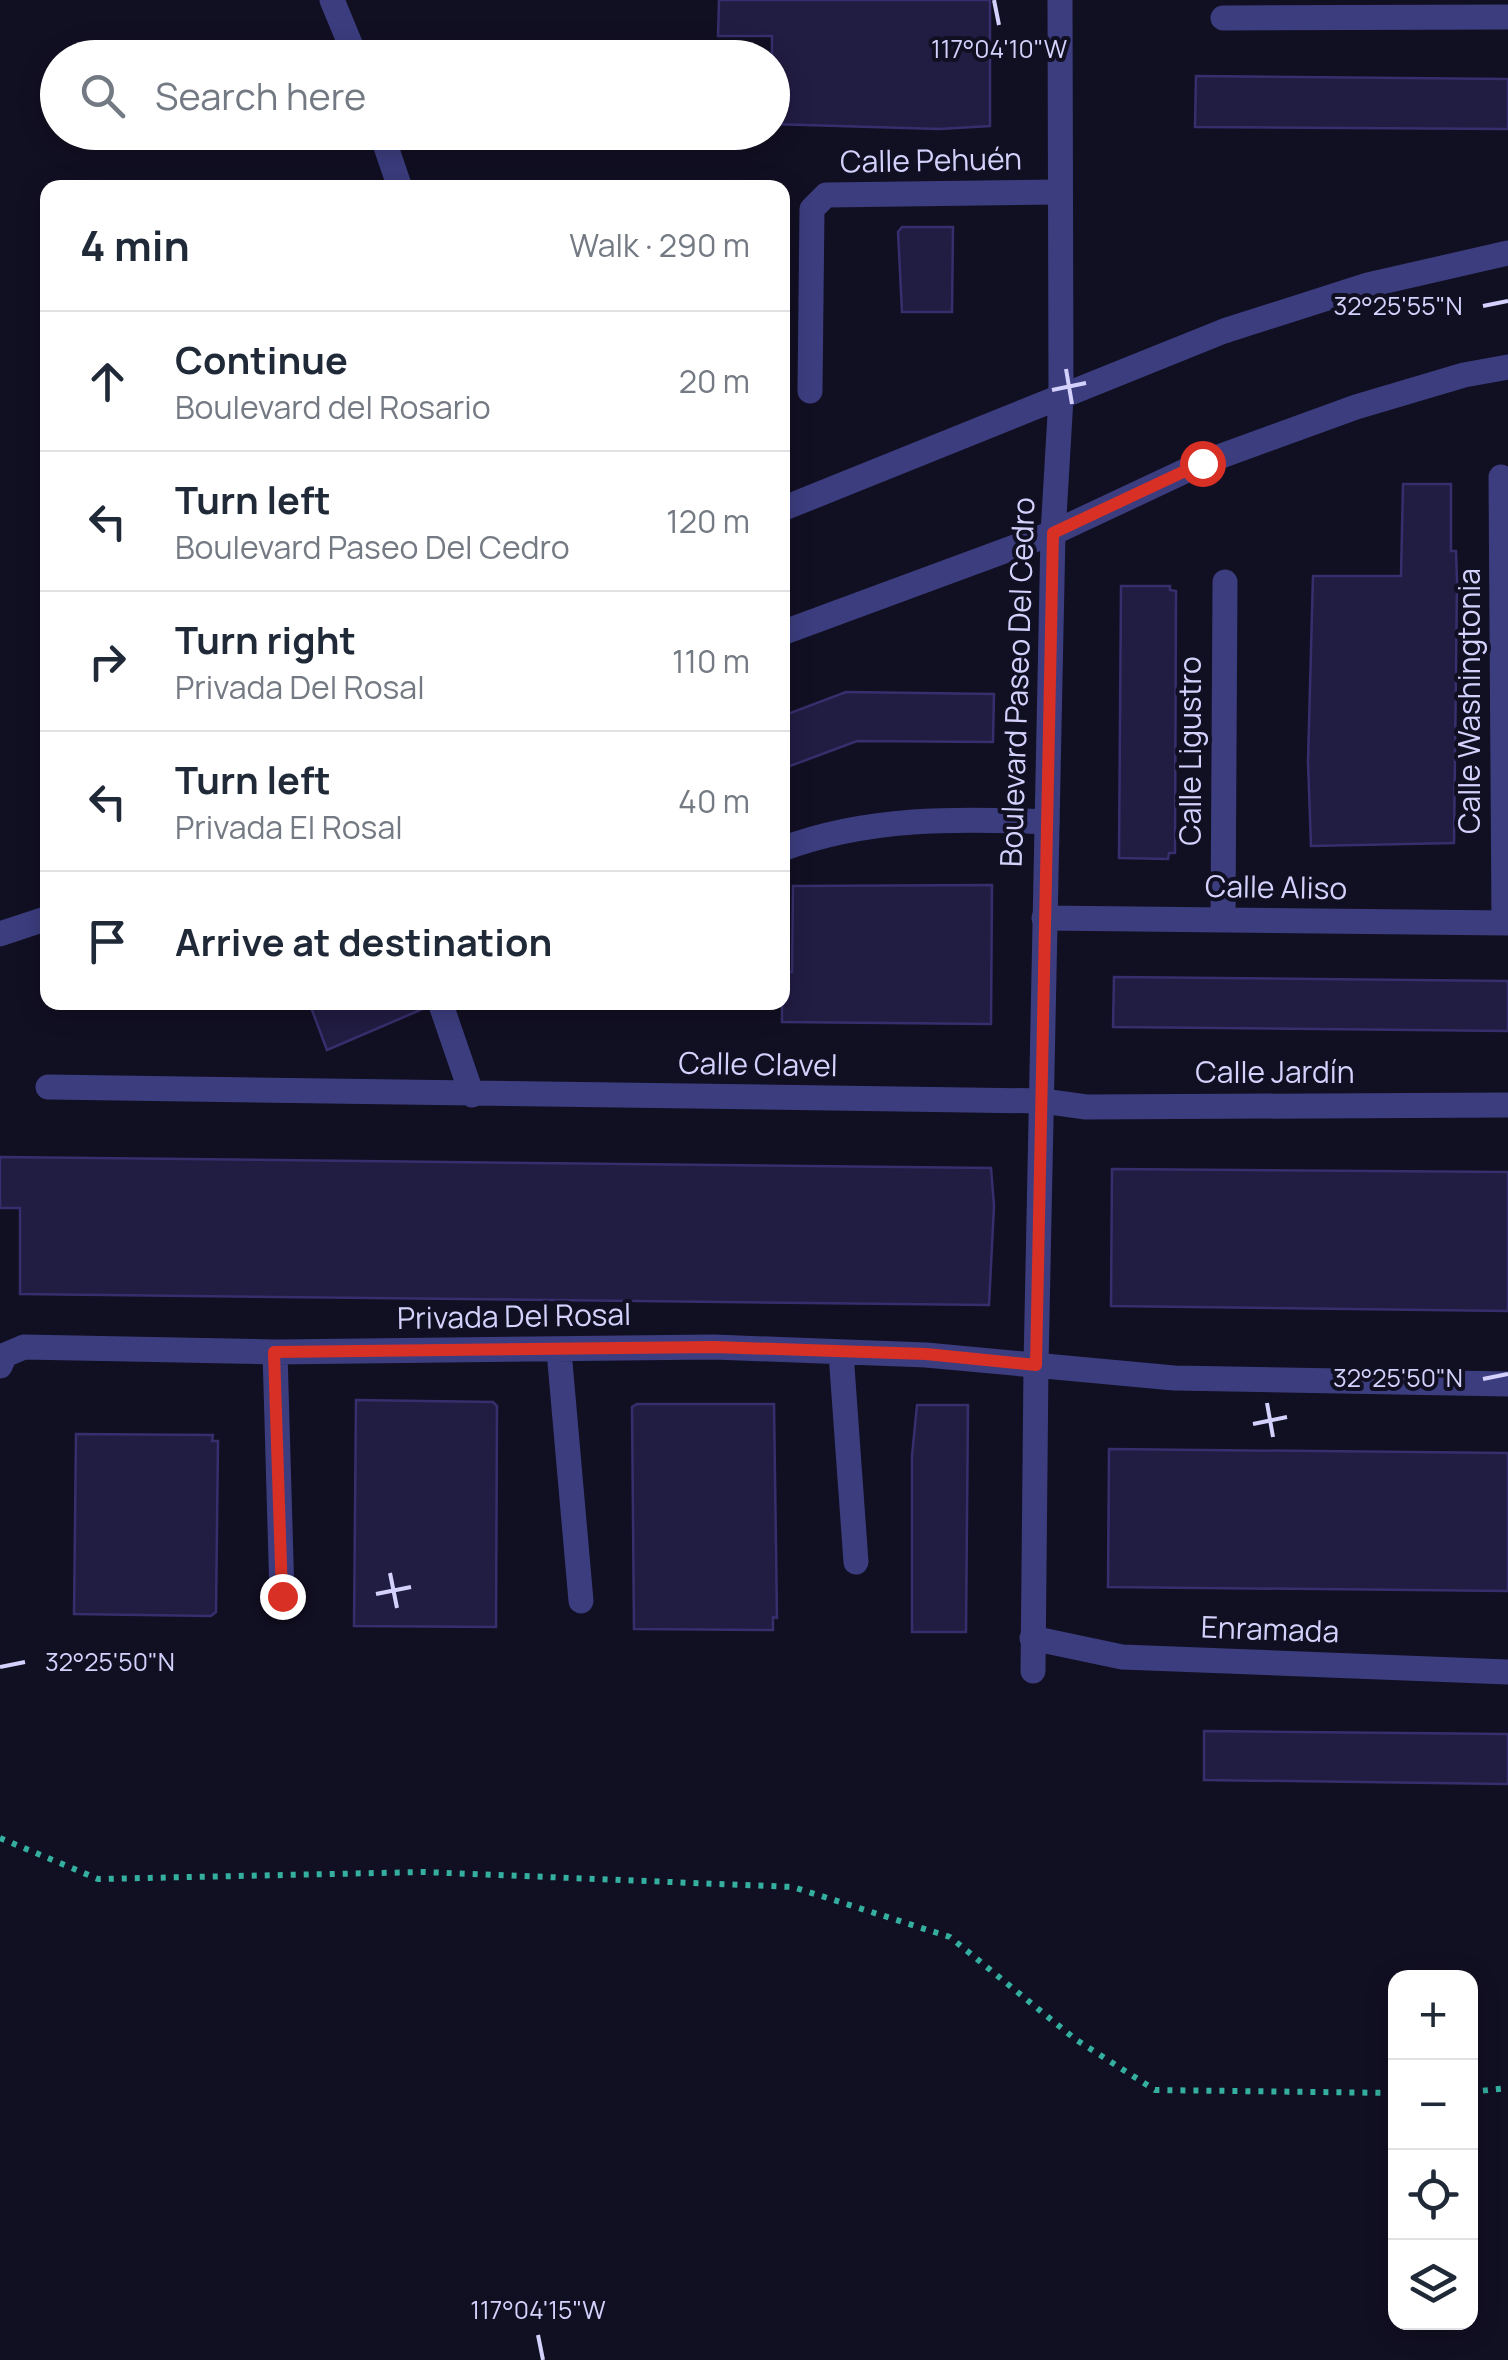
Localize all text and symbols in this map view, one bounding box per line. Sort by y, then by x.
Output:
text: 117°04'10"W [931,31,1067,66]
search box [40,40,790,150]
icon: search [75,68,130,123]
text: Search here [155,69,366,121]
street label: Calle Pehuén [840,137,1022,182]
text: 4 min [80,216,190,274]
text: Walk · 290 m [569,223,750,267]
text: 32°25'55"N [1333,288,1463,323]
text: Continue [175,333,348,385]
icon: ahead [80,354,135,409]
text: 20 m [679,359,750,403]
text: Boulevard del Rosario [175,385,491,429]
route start [1180,441,1226,487]
text: Turn left [175,473,331,525]
icon: left [80,494,135,549]
street label: Boulevard Paseo Del Cedro [990,496,1043,868]
text: 120 m [666,499,750,543]
text: Boulevard Paseo Del Cedro [175,525,570,569]
street label: Calle Washingtonia [1448,568,1489,834]
text: Turn right [175,613,356,665]
icon: right [80,634,135,689]
text: 110 m [672,639,750,683]
street label: Calle Ligustro [1169,656,1210,846]
text: Privada Del Rosal [175,665,425,709]
text: Turn left [175,753,331,805]
icon: left [80,774,135,829]
text: 40 m [678,779,750,823]
text: Privada El Rosal [175,805,403,849]
street label: Calle Aliso [1205,865,1347,908]
icon: arrive [80,914,135,969]
text: Arrive at destination [175,915,552,967]
street label: Calle Clavel [678,1042,838,1085]
street label: Calle Jardín [1195,1051,1355,1092]
street label: Privada Del Rosal [397,1293,631,1338]
text: 32°25'50"N [1333,1360,1463,1395]
route end [260,1574,306,1620]
street label: Enramada [1200,1606,1340,1651]
text: 32°25'50"N [45,1644,175,1679]
map controls [1388,1970,1478,2330]
button: + [1388,1970,1478,2060]
button: − [1388,2060,1478,2150]
button: locate [1388,2150,1478,2240]
button: layers [1388,2240,1478,2330]
text: 117°04'15"W [470,2292,606,2327]

